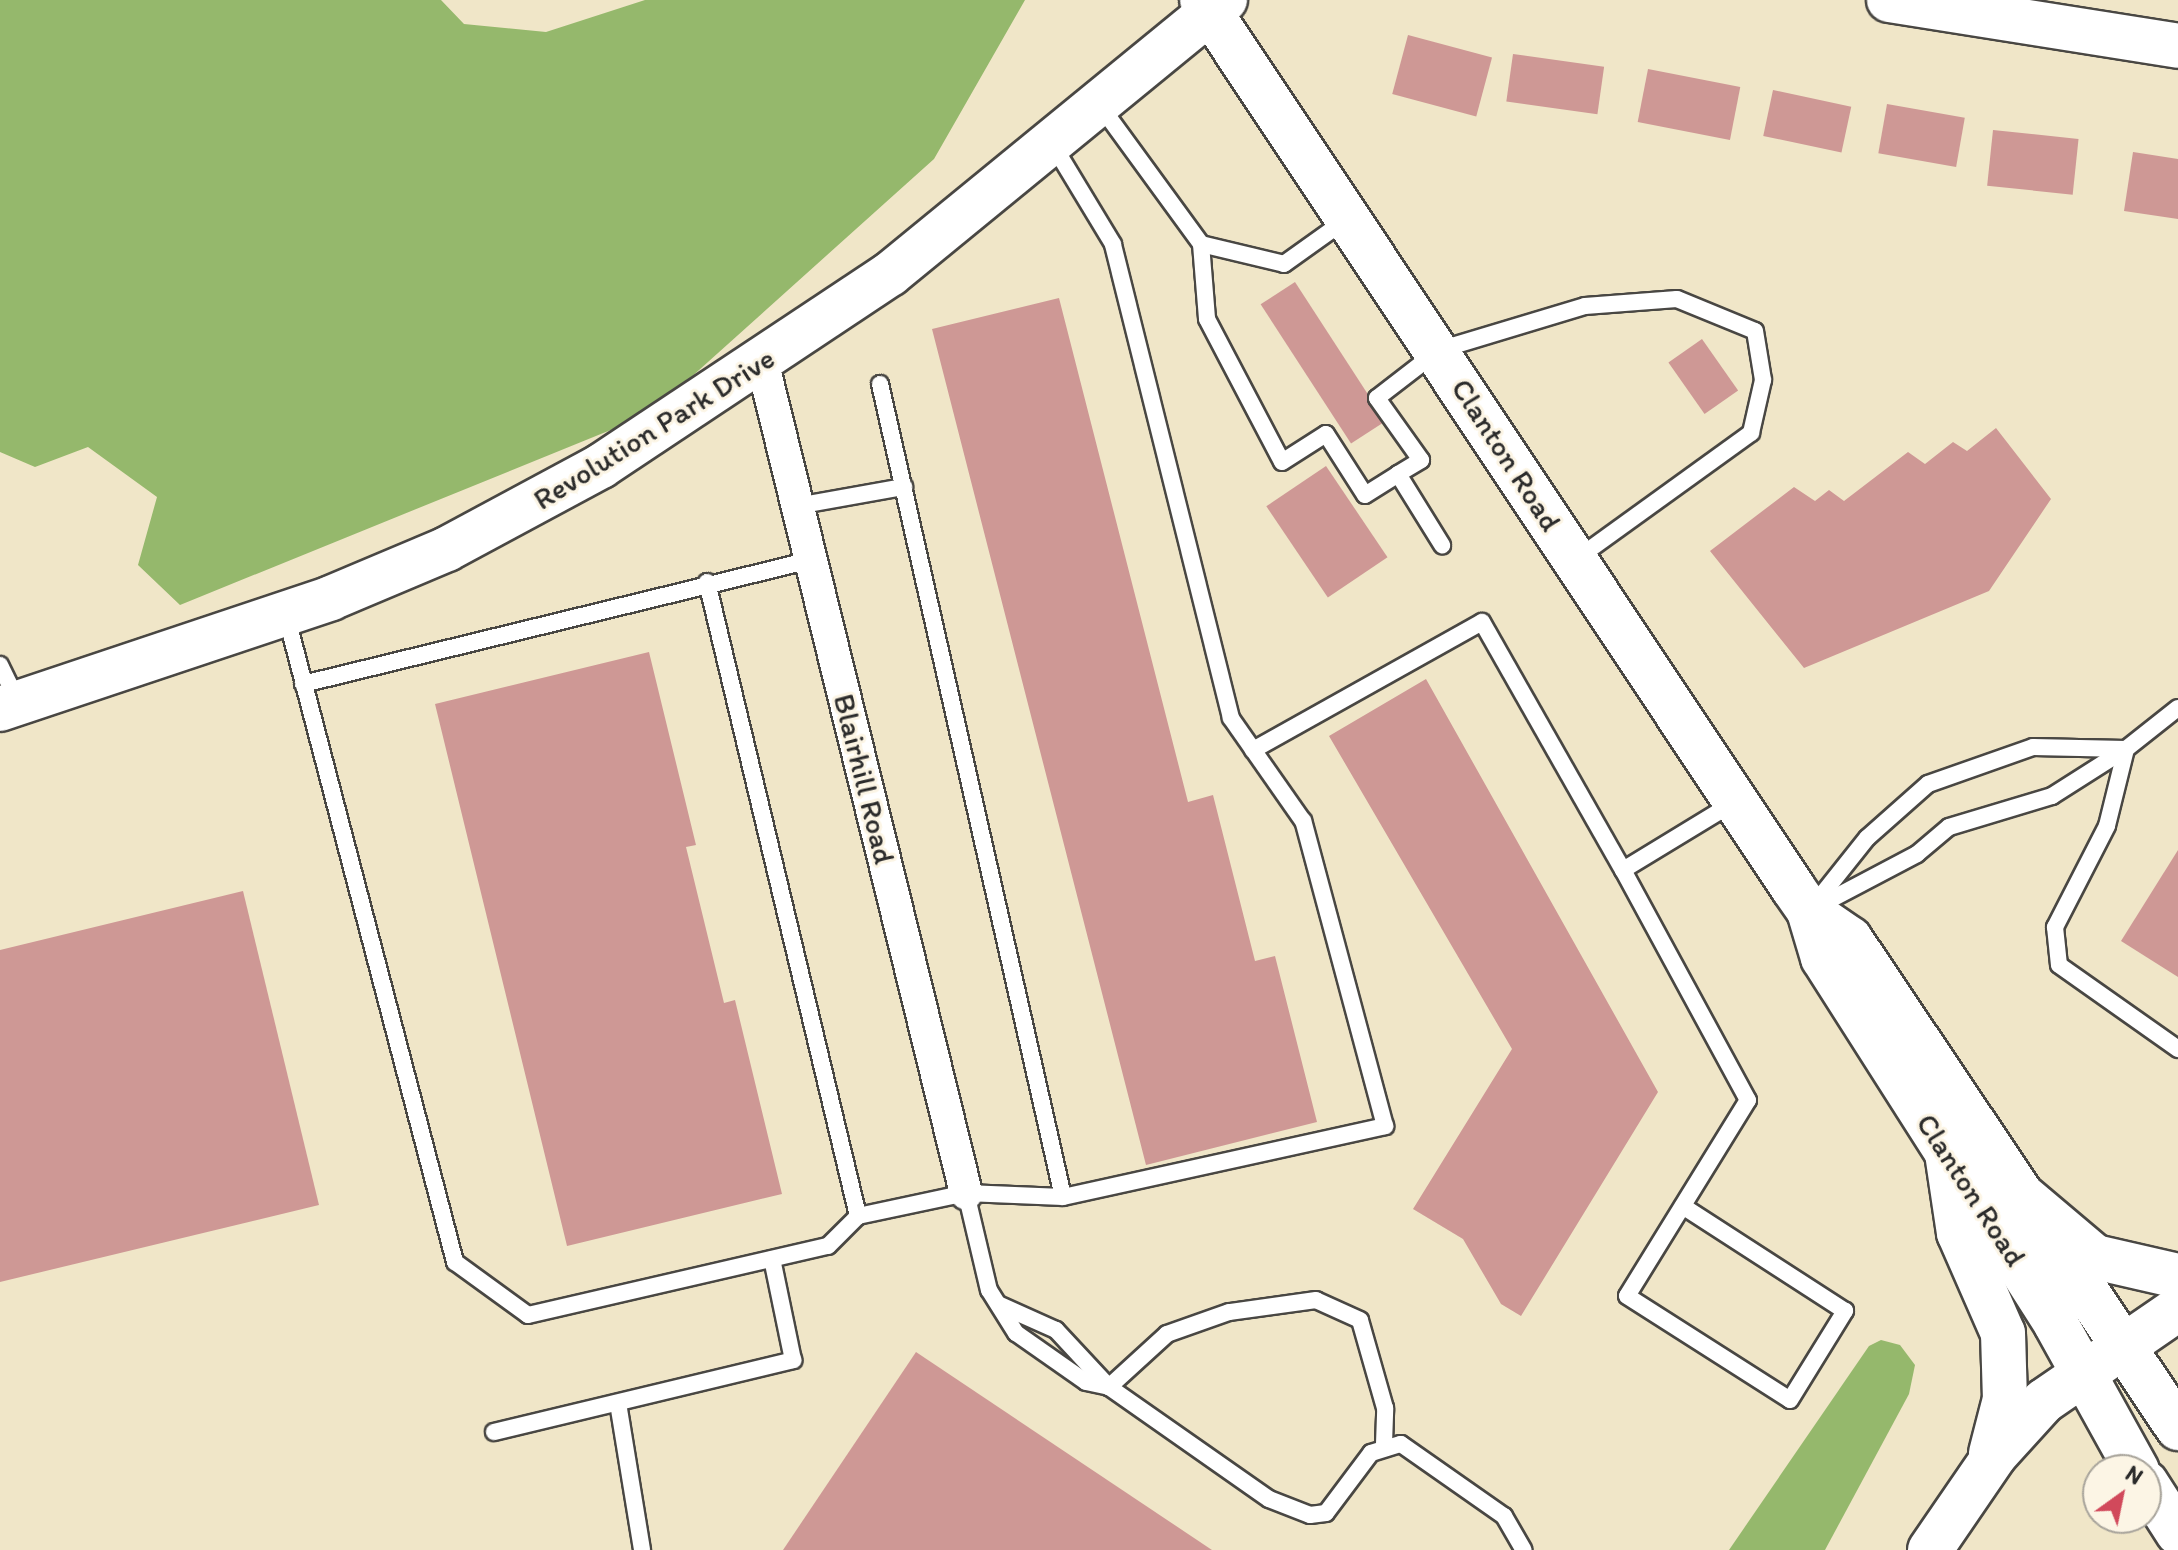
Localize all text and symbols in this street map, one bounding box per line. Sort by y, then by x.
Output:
street label: Revolution Park Drive [527,340,781,518]
street label: Clanton Road [1443,372,1569,538]
street label: Blairhill Road [825,690,903,868]
street label: Clanton Road [1908,1107,2034,1273]
north arrow [2082,1454,2162,1534]
text: N [2121,1460,2148,1490]

